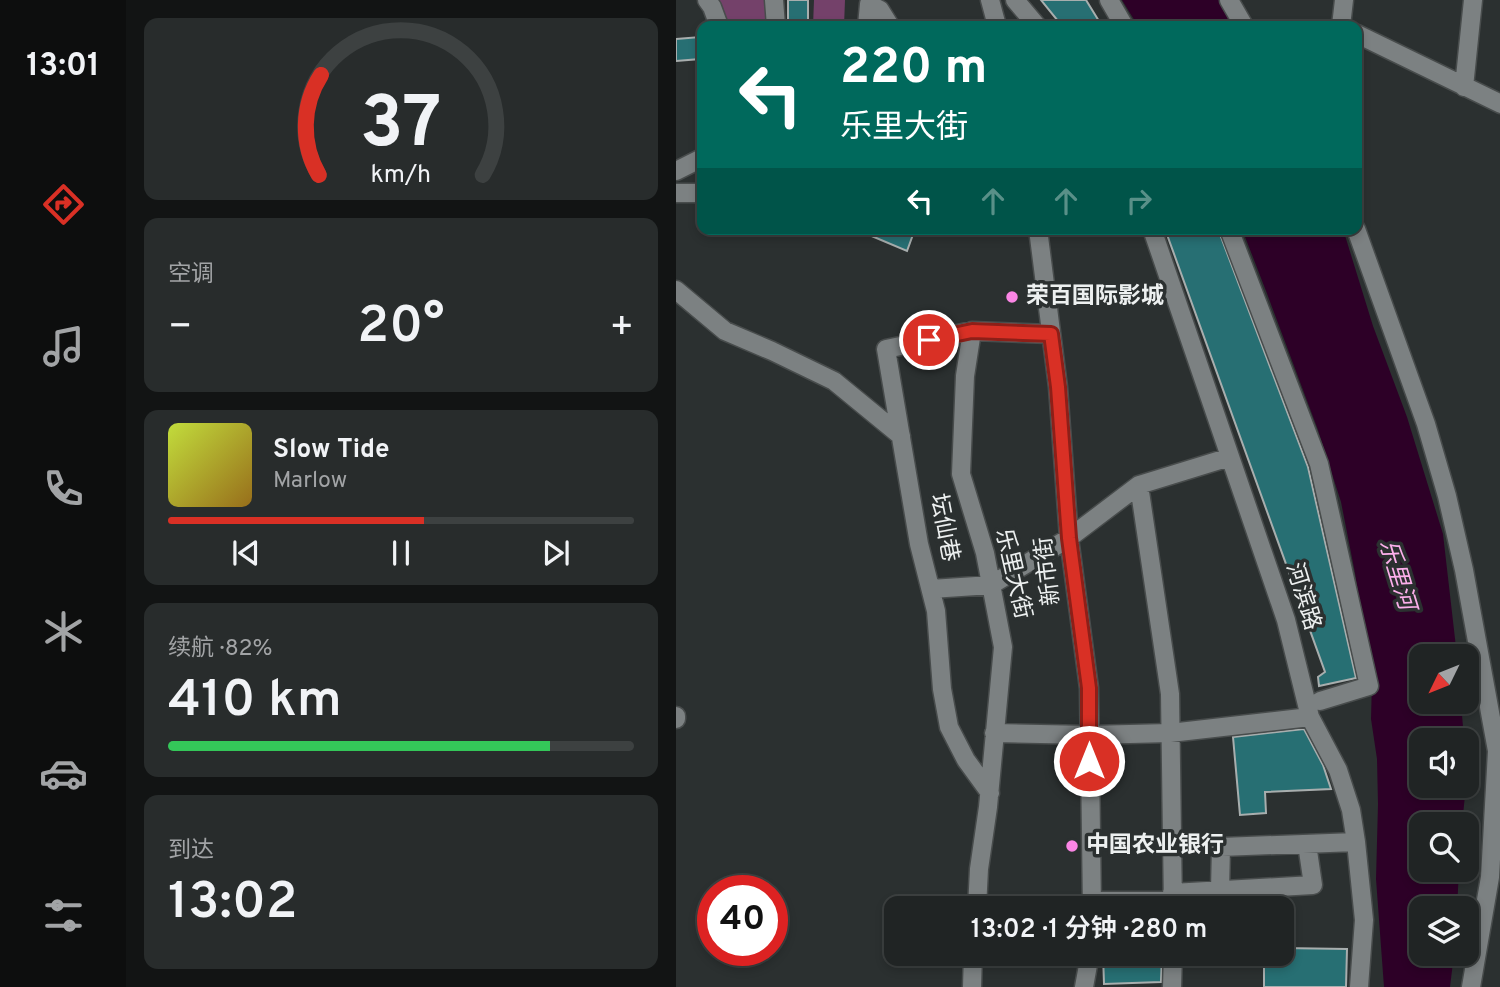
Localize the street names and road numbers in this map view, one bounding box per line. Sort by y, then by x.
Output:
street label: 坛仙巷 [922,491,964,565]
street label: 乐里大街 [988,526,1036,622]
street label: 新市街 [1030,535,1068,607]
street label: 河滨路 [1278,560,1326,634]

